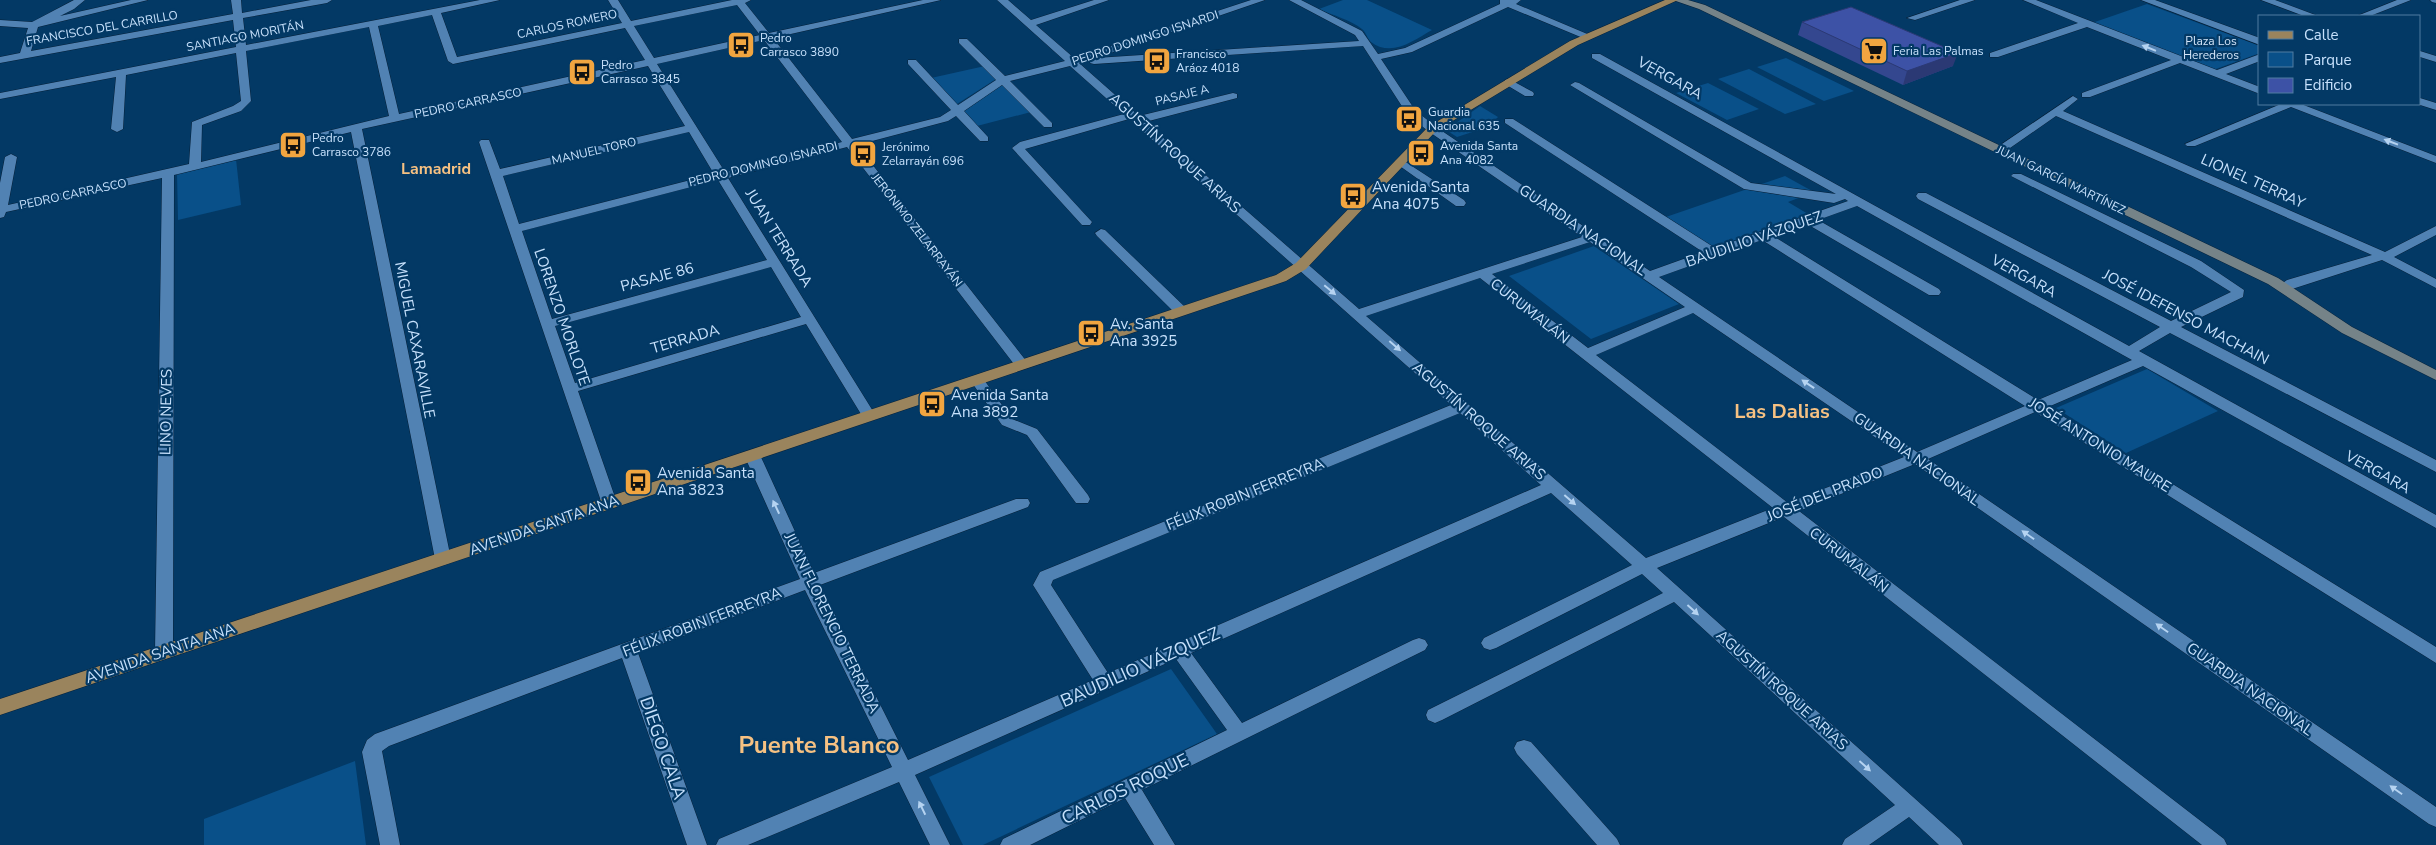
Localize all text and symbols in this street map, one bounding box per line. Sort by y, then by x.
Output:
street label: CARLOS ROMERO [515,6,619,42]
street label: FRANCISCO DEL CARRILLO [25,7,179,49]
street label: PEDRO DOMINGO ISNARDI [1070,7,1220,69]
legend [2258,15,2421,105]
street label: SANTIAGO MORITÁN [185,17,305,55]
text: Calle [2304,25,2339,45]
bus stop icon: Pedro Carrasco 3890 [726,30,756,60]
place label: Pedro Carrasco 3890 [760,30,839,60]
park label: Plaza Los Herederos [2183,33,2239,63]
supermarket icon: Feria Las Palmas [1859,36,1889,66]
place label: Feria Las Palmas [1893,43,1984,59]
one-way arrow [2142,43,2156,51]
bus stop icon: Francisco Aráoz 4018 [1142,46,1172,76]
place label: Francisco Aráoz 4018 [1176,46,1239,76]
text: Parque [2304,50,2352,70]
street label: VERGARA [1633,51,1706,104]
bus stop icon: Pedro Carrasco 3845 [567,57,597,87]
place label: Pedro Carrasco 3845 [601,57,680,87]
text: Edificio [2304,75,2352,95]
street label: PASAJE A [1154,81,1211,109]
street label: PEDRO CARRASCO [413,84,523,122]
street label: AGUSTÍN ROQUE ARIAS [1105,88,1245,218]
bus stop icon: Guardia Nacional 635 [1394,104,1424,134]
place label: Guardia Nacional 635 [1428,104,1500,134]
bus stop icon: Pedro Carrasco 3786 [278,130,308,160]
place label: Pedro Carrasco 3786 [312,130,391,160]
street label: MANUEL TORO [550,133,638,169]
street label: PEDRO DOMINGO ISNARDI [687,138,839,190]
bus stop icon: Avenida Santa Ana 4082 [1406,138,1436,168]
place label: Avenida Santa Ana 4082 [1440,138,1518,168]
one-way arrow [2383,138,2398,145]
bus stop icon: Jerónimo Zelarrayán 696 [848,139,878,169]
place label: Jerónimo Zelarrayán 696 [881,139,964,169]
street label: JUAN GARCÍA MARTÍNEZ [1993,141,2128,218]
street label: LIONEL TERRAY [2198,149,2309,213]
district label: Lamadrid [401,158,471,180]
street label: JERÓNIMO ZELARRAYÁN [867,169,966,290]
street label: PEDRO CARRASCO [18,175,128,213]
place label: Avenida Santa Ana 4075 [1372,177,1470,214]
street label: GUARDIA NACIONAL [1515,180,1651,280]
bus stop icon: Avenida Santa Ana 4075 [1338,181,1368,211]
street label: JUAN TERRADA [740,184,817,291]
street label: BAUDILIO VÁZQUEZ [1683,206,1825,272]
street label: LORENZO MORLOTE [529,246,595,388]
street label: VERGARA [1987,249,2060,302]
street label: PASAJE 86 [618,258,696,296]
street label: MIGUEL CAXARAVILLE [390,260,440,420]
street label: JOSÉ IDEFENSO MACHAIN [2099,264,2273,369]
street label: CURUMALÁN [1486,274,1574,348]
one-way arrow [1323,285,1336,296]
place label: Av. Santa Ana 3925 [1110,314,1177,351]
bus stop icon: Av. Santa Ana 3925 [1076,318,1106,348]
street label: TERRADA [648,320,722,358]
one-way arrow [1389,341,1402,352]
street label: AGUSTÍN ROQUE ARIAS [1408,357,1550,485]
street label: LINO NEVES [155,369,177,455]
one-way arrow [1801,379,1814,389]
place label: Avenida Santa Ana 3892 [951,385,1049,422]
bus stop icon: Avenida Santa Ana 3892 [917,389,947,419]
street label: JOSÉ ANTONIO MAURE [2024,393,2175,497]
district label: Las Dalias [1734,398,1830,425]
street label: GUARDIA NACIONAL [1850,408,1984,510]
street label: VERGARA [2341,445,2414,498]
street label: FÉLIX ROBIN FERREYRA [1163,453,1327,535]
street label: JOSÉ DEL PRADO [1763,462,1886,527]
place label: Avenida Santa Ana 3823 [657,463,755,500]
bus stop icon: Avenida Santa Ana 3823 [623,467,653,497]
street label: AVENIDA SANTA ANA [467,490,621,560]
one-way arrow [1563,494,1575,506]
one-way arrow [771,500,779,514]
street label: CURUMALÁN [1805,523,1893,597]
street label: JUAN FLORENCIO TERRADA [779,528,885,717]
one-way arrow [2021,530,2035,540]
street label: FÉLIX ROBIN FERREYRA [620,582,784,662]
one-way arrow [1687,604,1699,616]
street label: AVENIDA SANTA ANA [83,618,237,688]
street label: BAUDILIO VÁZQUEZ [1057,621,1224,713]
one-way arrow [2155,623,2168,633]
street label: AGUSTÍN ROQUE ARIAS [1712,625,1852,755]
street label: GUARDIA NACIONAL [2183,638,2317,740]
street label: DIEGO CALA [634,693,692,803]
district label: Puente Blanco [738,729,900,761]
street label: CARLOS ROQUE [1057,748,1193,830]
one-way arrow [1859,760,1871,772]
one-way arrow [2389,785,2403,795]
one-way arrow [918,801,926,815]

